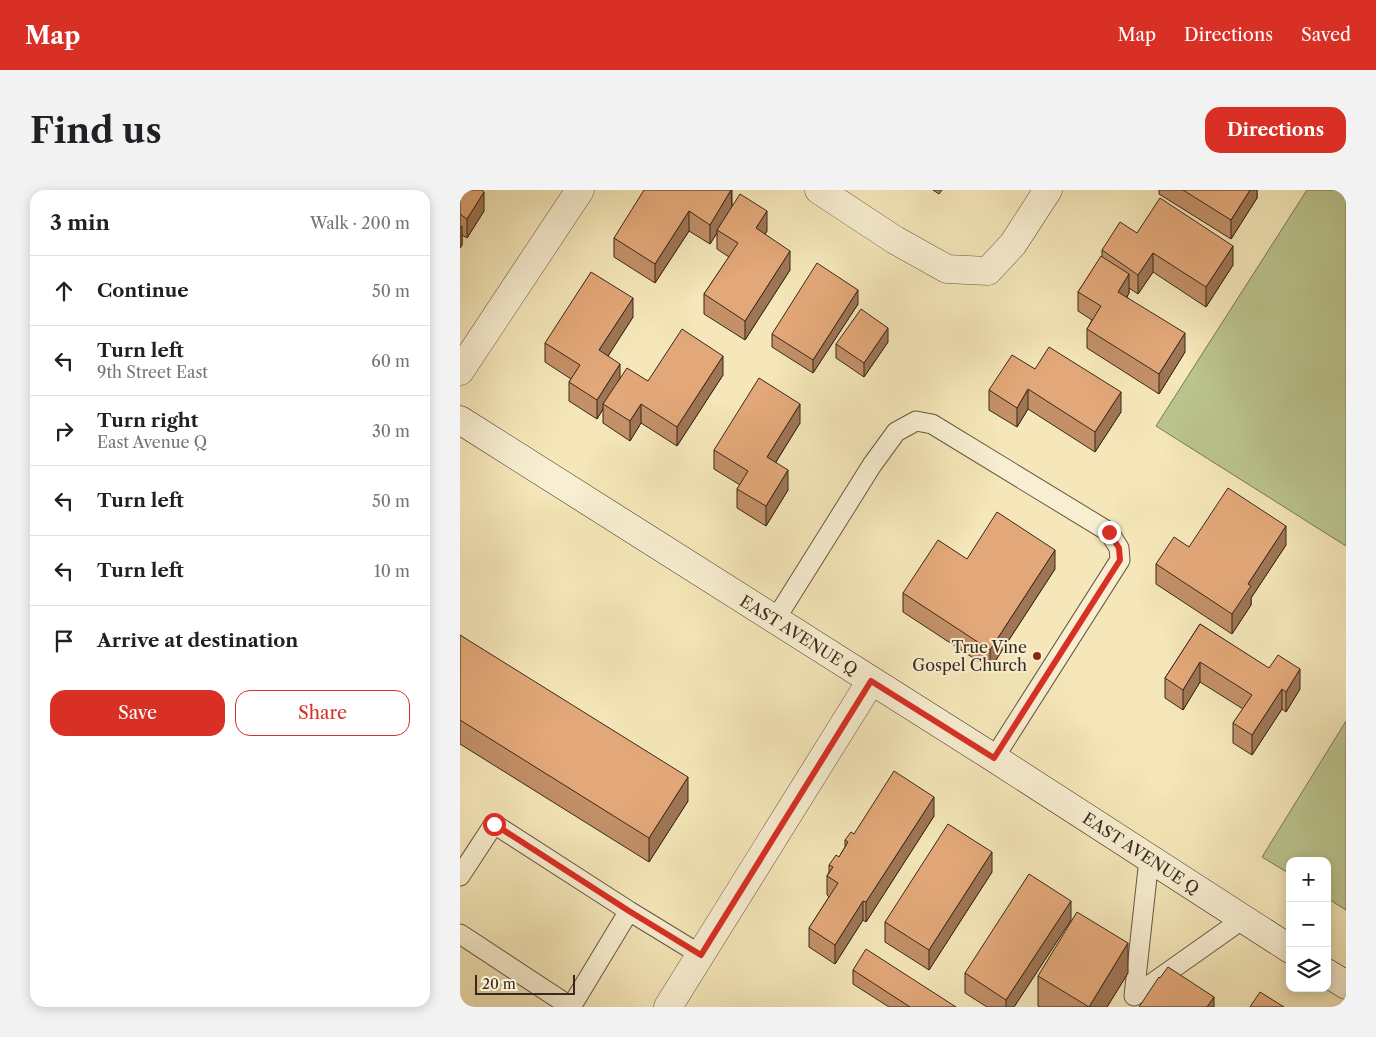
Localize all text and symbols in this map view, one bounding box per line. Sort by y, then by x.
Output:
text: Map [25,21,80,50]
text: Map [1117,24,1156,46]
text: Directions [1184,24,1273,46]
text: Saved [1301,24,1351,46]
button: Directions [1205,107,1346,153]
text: Find us [30,109,162,152]
text: 3 min [50,210,110,235]
text: Walk · 200 m [310,213,410,233]
icon: ahead [50,277,78,305]
text: Continue [97,279,189,302]
text: 50 m [372,281,410,301]
text: Turn left [97,339,184,362]
icon: left [50,347,78,375]
text: 60 m [371,351,410,371]
text: 9th Street East [97,362,208,382]
text: Turn right [97,409,198,432]
icon: right [50,417,78,445]
text: 30 m [372,421,410,441]
text: East Avenue Q [97,432,207,452]
icon: left [50,487,78,515]
text: Turn left [97,489,184,512]
text: 50 m [372,491,410,511]
route end [1098,521,1121,544]
icon: left [50,557,78,585]
text: Turn left [97,559,184,582]
text: 10 m [374,561,410,581]
street label: EAST AVENUE Q [736,591,862,679]
icon: arrive [50,627,78,655]
text: Arrive at destination [97,629,298,652]
place label: True Vine Gospel Church [912,637,1027,675]
marker: True Vine Gospel Church [1031,650,1043,662]
button: Save [50,690,225,736]
button: Share [235,690,410,736]
street label: EAST AVENUE Q [1079,808,1203,898]
route start [483,813,506,836]
map controls [1286,857,1331,992]
button: + [1286,857,1331,902]
button: − [1286,902,1331,947]
button: layers [1286,947,1331,992]
scale bar [475,972,575,995]
text: 20 m [482,975,516,993]

